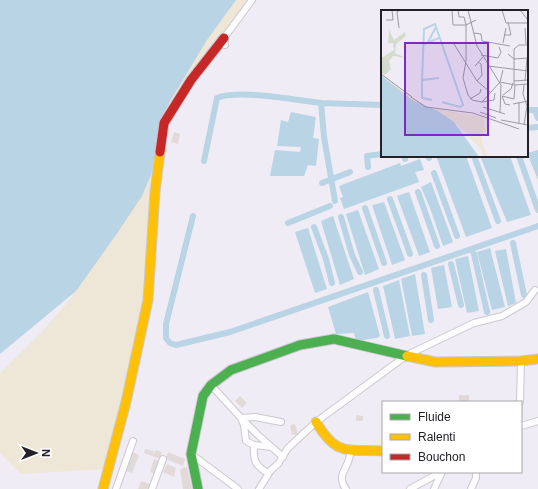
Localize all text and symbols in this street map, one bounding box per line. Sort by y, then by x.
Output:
inset map [381,10,528,157]
legend [382,401,522,473]
text: Fluide [418,410,451,424]
text: Ralenti [418,430,455,444]
north arrow [16,433,56,473]
text: N [40,449,52,457]
text: Bouchon [418,450,465,464]

